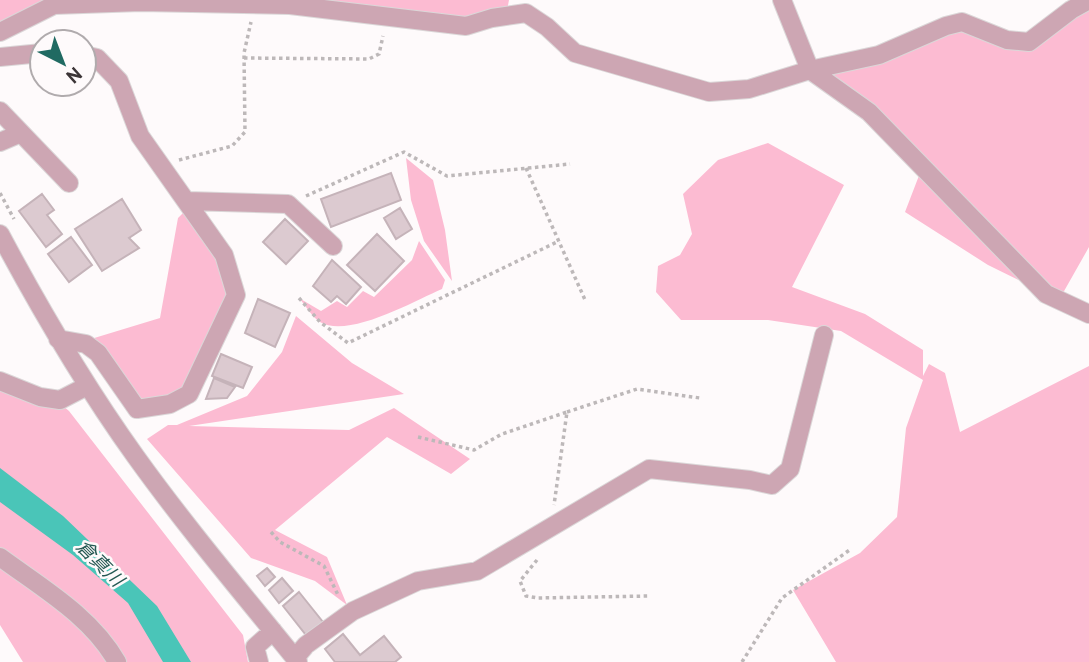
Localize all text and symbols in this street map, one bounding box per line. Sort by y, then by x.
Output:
north arrow [28,28,98,98]
text: N [60,61,86,88]
water label: 倉真川 [70,535,129,594]

